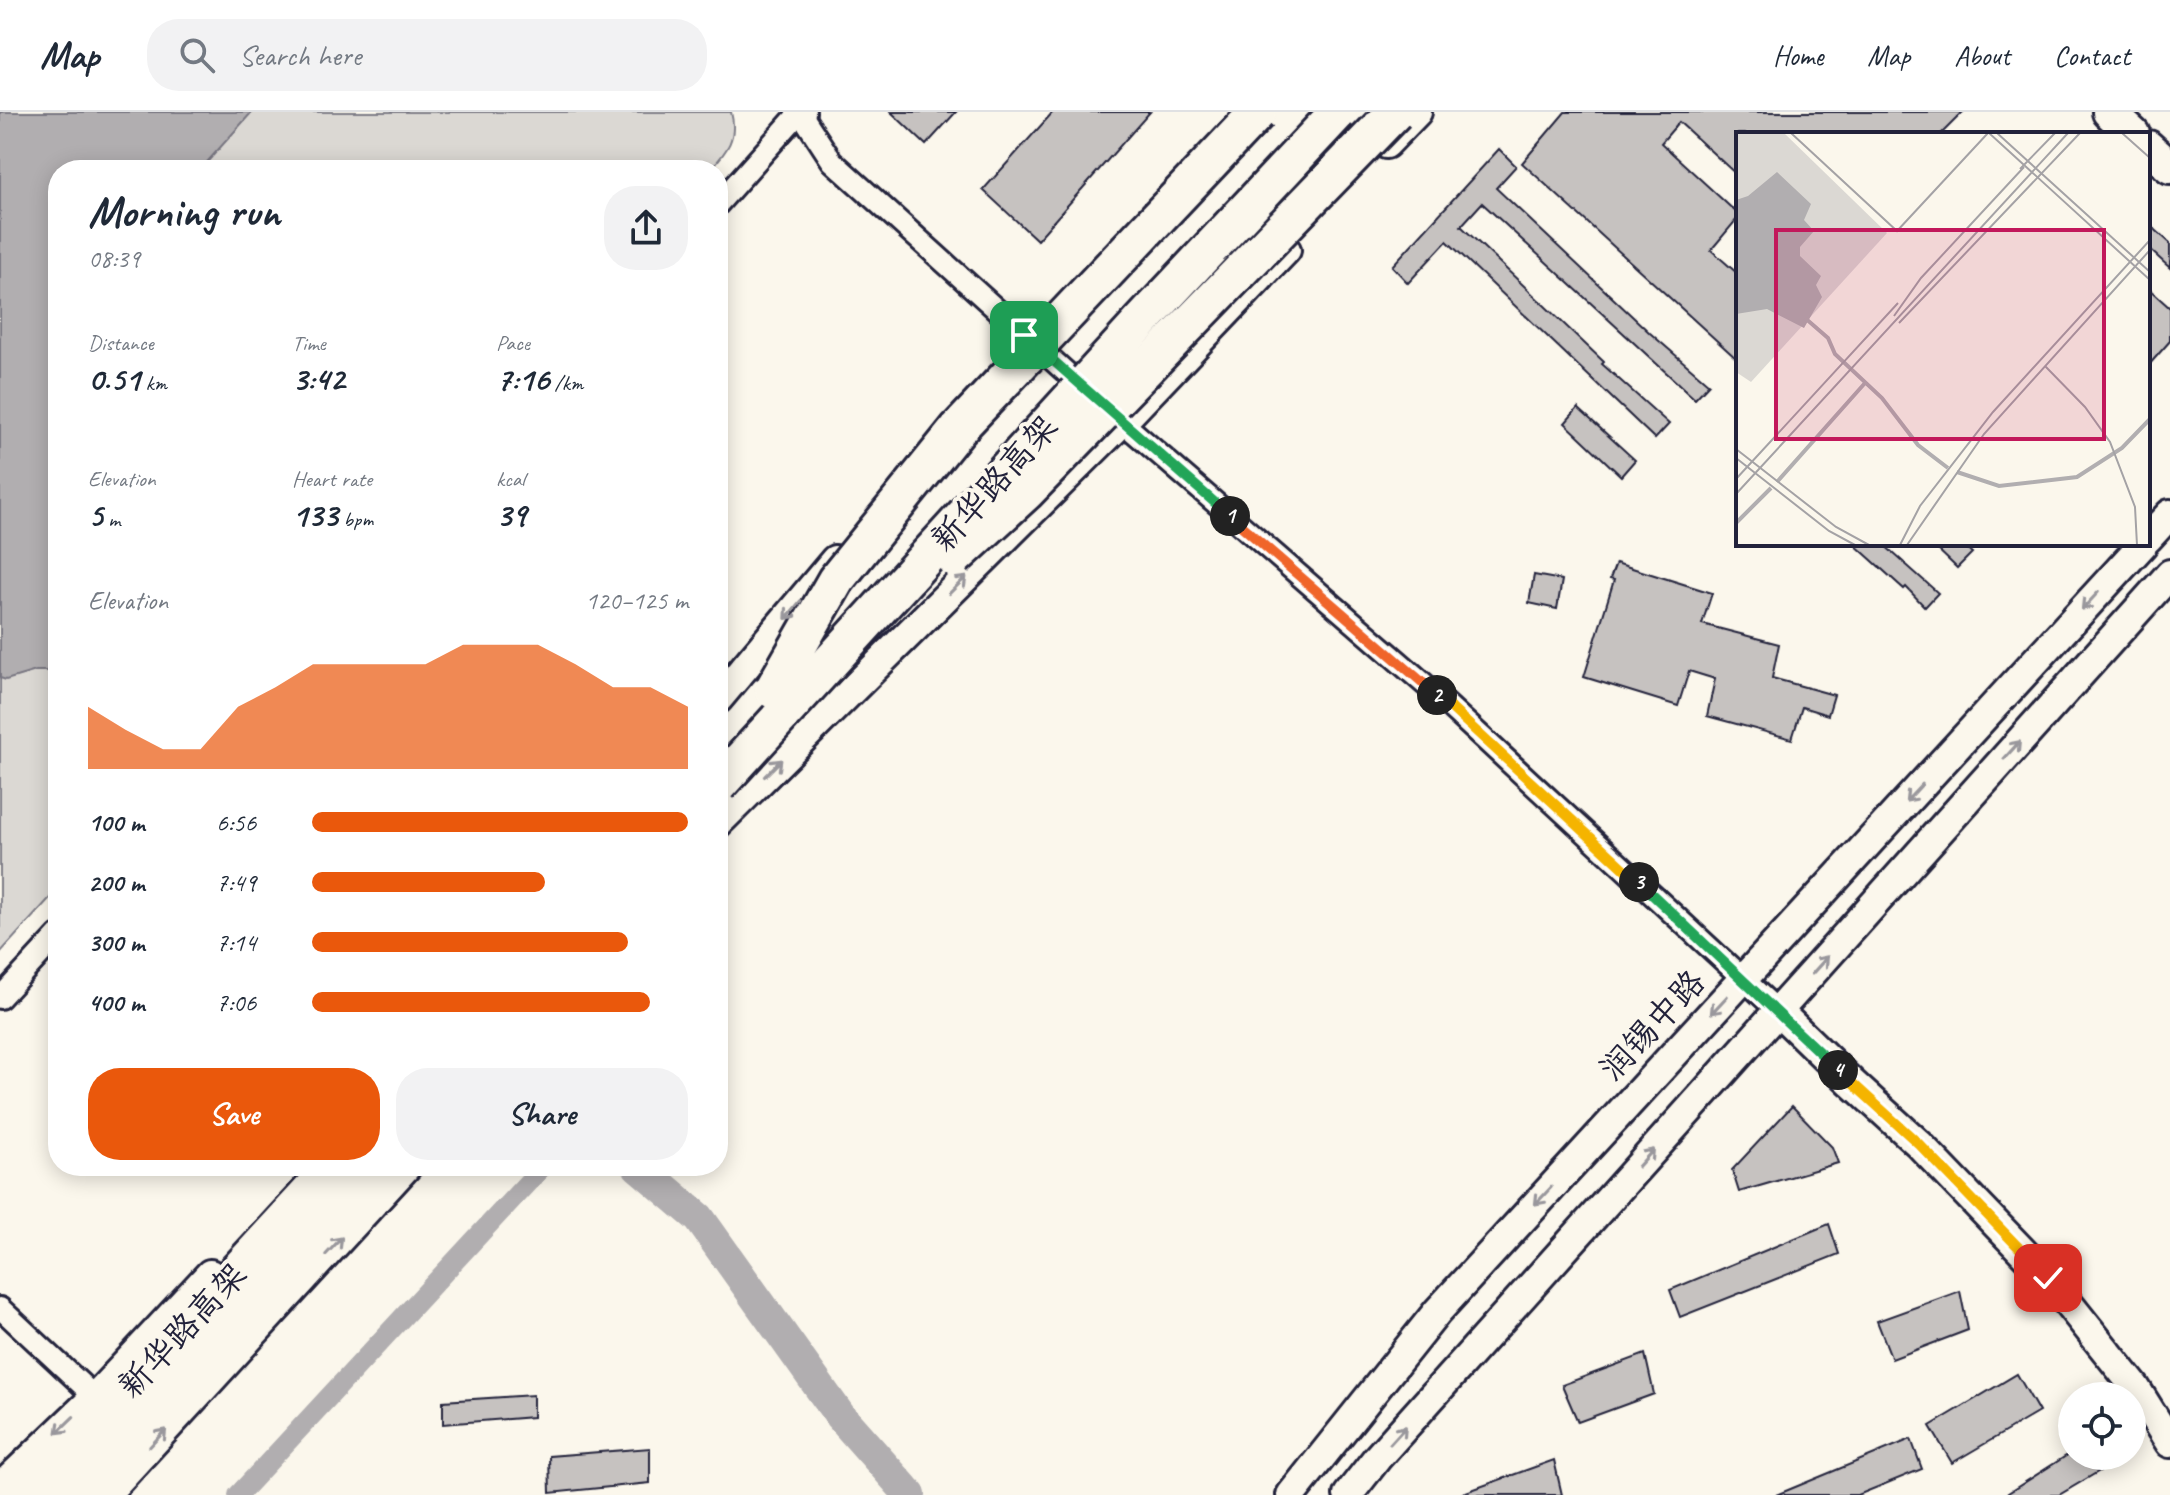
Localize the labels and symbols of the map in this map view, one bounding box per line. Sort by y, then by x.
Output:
inset map [1736,132,2150,546]
pin [990,301,1058,369]
street label: 新华路高架 [921,405,1067,561]
pin: 1 [1210,496,1250,536]
one-way arrow [948,576,967,595]
one-way arrow [2081,591,2099,611]
one-way arrow [784,599,802,619]
pin: 2 [1417,675,1457,715]
one-way arrow [2003,741,2021,761]
one-way arrow [763,759,782,778]
one-way arrow [1904,783,1923,803]
pin: 3 [1619,862,1659,902]
one-way arrow [1811,955,1829,975]
street label: 润锡中路 [1590,961,1714,1089]
one-way arrow [1710,995,1729,1015]
pin: 4 [1818,1050,1858,1090]
one-way arrow [1637,1149,1655,1169]
one-way arrow [1535,1186,1553,1206]
one-way arrow [324,1237,342,1257]
pin [2014,1244,2082,1312]
street label: 新华路高架 [108,1253,256,1407]
one-way arrow [56,1416,76,1434]
one-way arrow [1389,1426,1407,1446]
one-way arrow [148,1428,166,1448]

